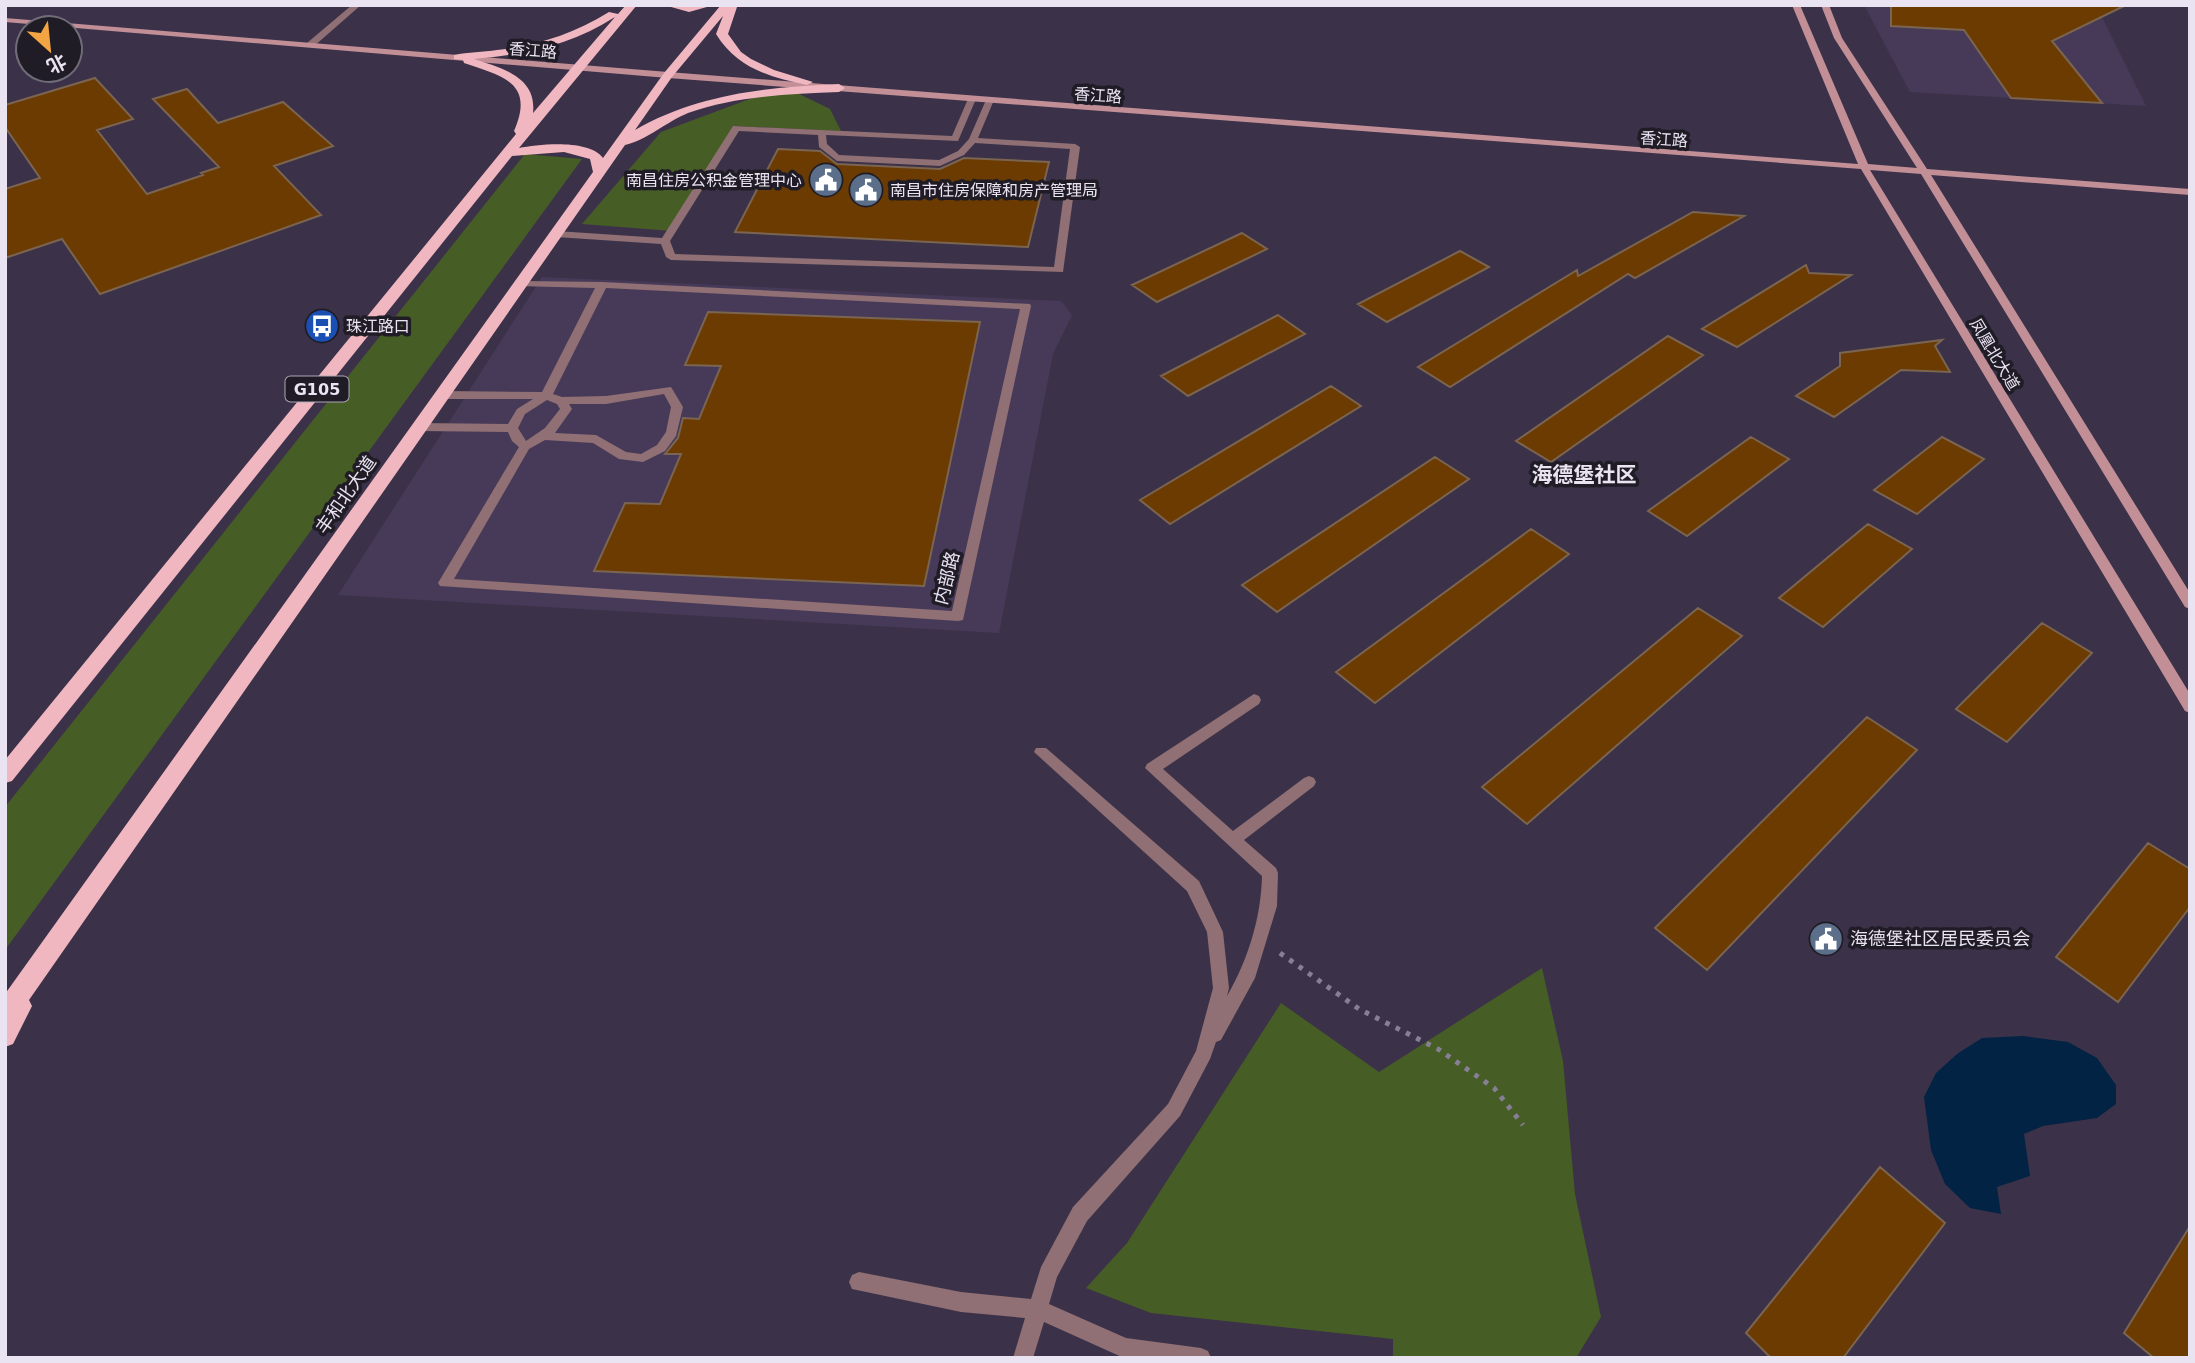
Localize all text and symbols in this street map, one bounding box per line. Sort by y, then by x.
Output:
north arrow [14,14,84,84]
street label: 香江路 [508,39,558,62]
text: 北 [43,50,70,78]
street label: 香江路 [1073,84,1123,107]
street label: 香江路 [1639,128,1689,151]
public building icon: 南昌住房公积金管理中心 [807,161,845,199]
place label: 南昌住房公积金管理中心 [626,171,802,190]
public building icon: 南昌市住房保障和房产管理局 [847,171,885,209]
place label: 南昌市住房保障和房产管理局 [890,181,1098,200]
bus stop icon: 珠江路口 [303,307,341,345]
street label: 凤凰北大道 [1966,315,2023,393]
place label: 珠江路口 [346,317,410,336]
road number: G105 [286,376,348,402]
street label: 丰和北大道 [311,452,380,538]
district label: 海德堡社区 [1532,463,1637,487]
street label: 内部路 [930,549,963,607]
public building icon: 海德堡社区居民委员会 [1807,920,1845,958]
place label: 海德堡社区居民委员会 [1850,928,2030,949]

